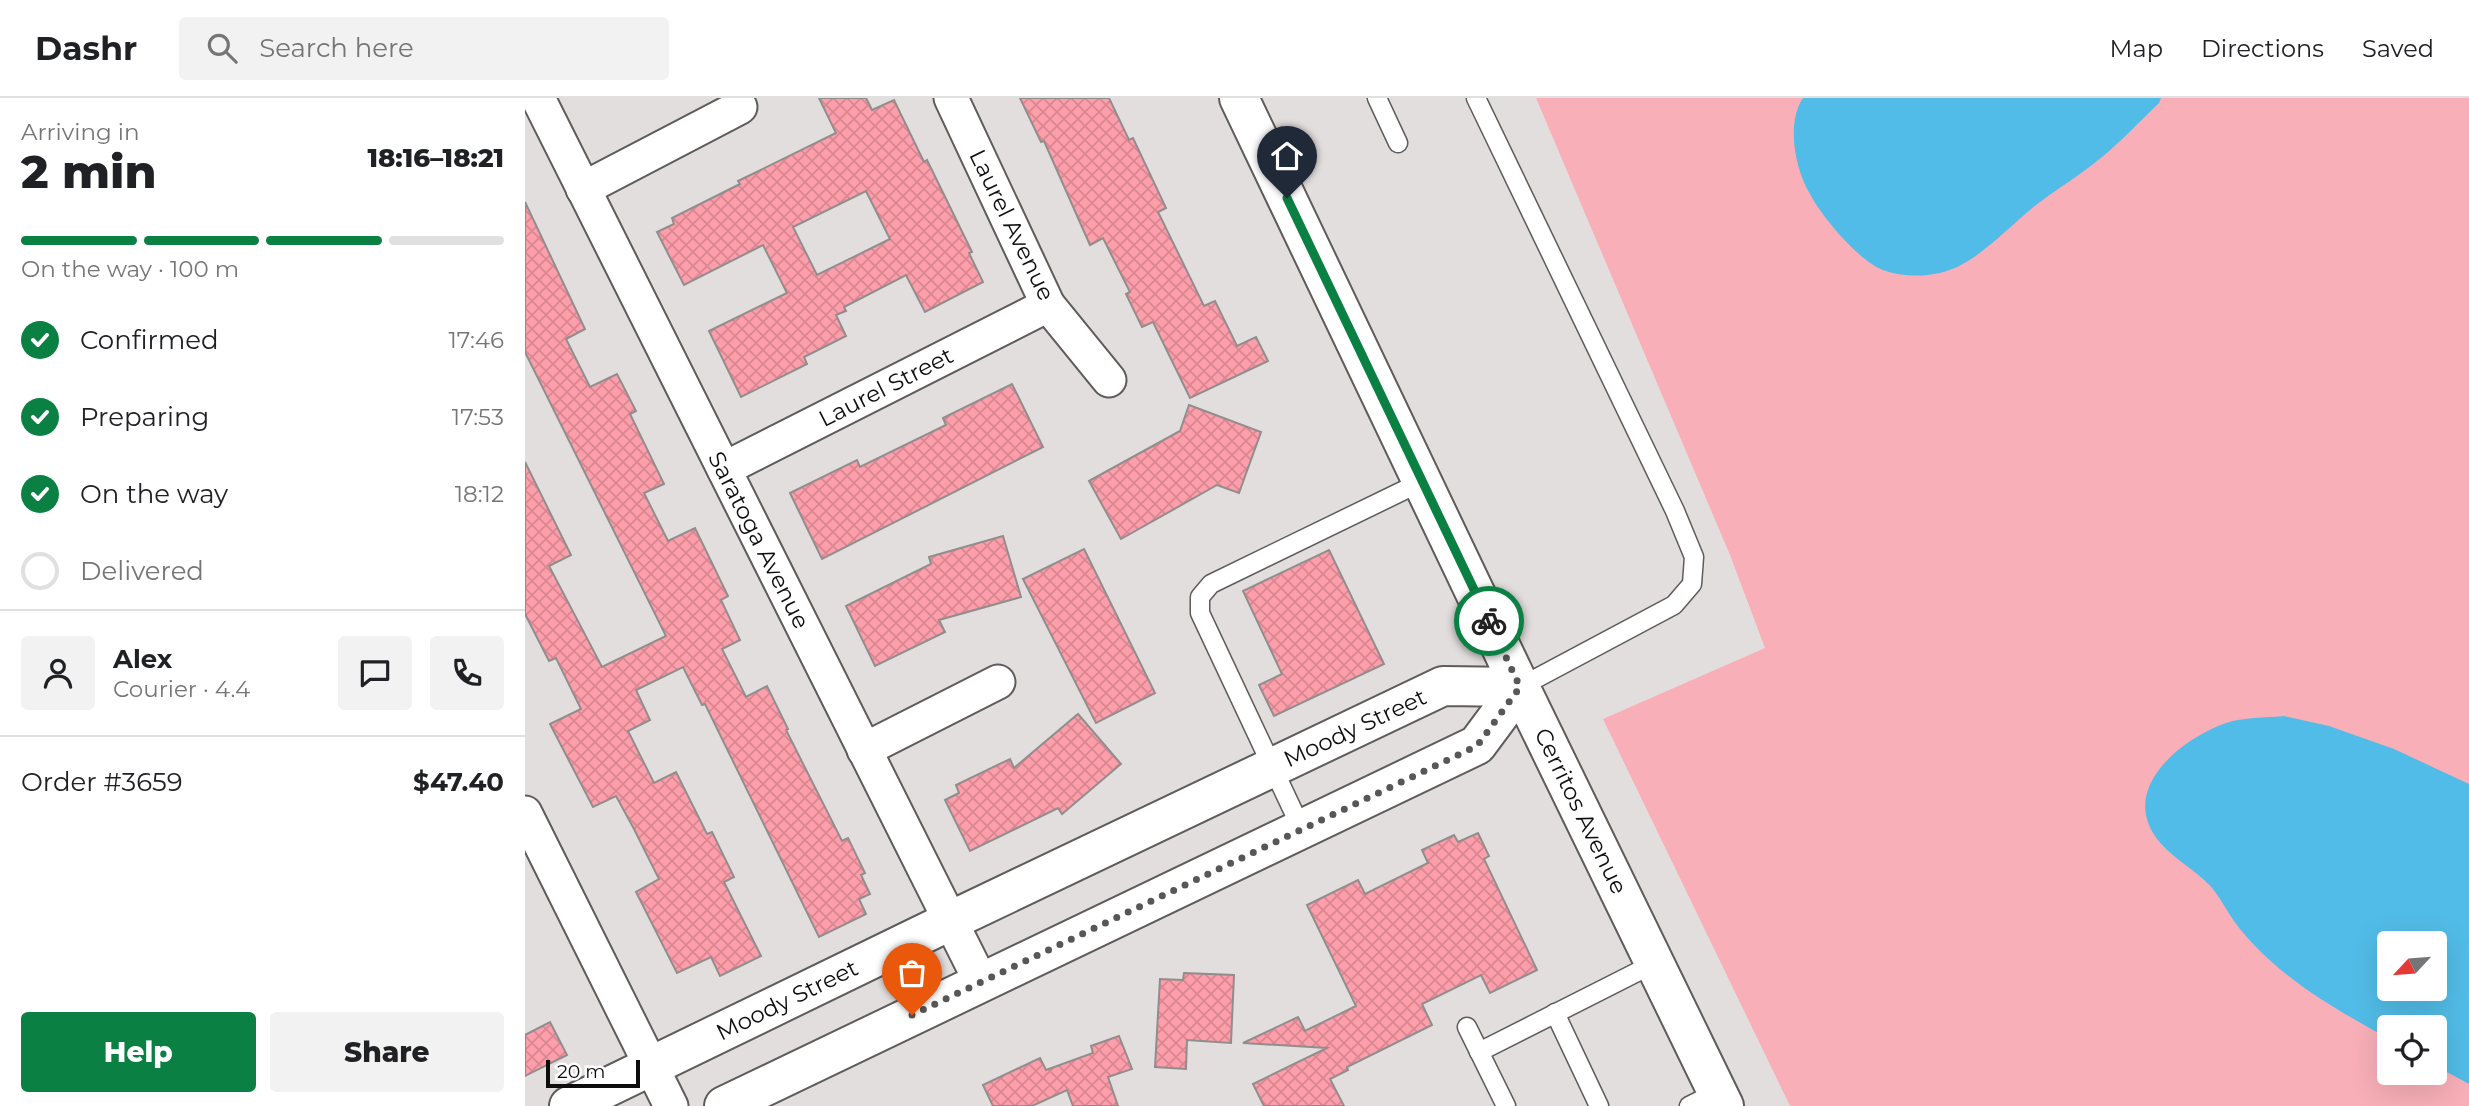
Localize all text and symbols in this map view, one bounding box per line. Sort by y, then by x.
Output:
search box [179,17,669,80]
text: Dashr [35,28,137,68]
icon: search [203,29,241,67]
text: Search here [259,32,414,64]
text: Map [2110,34,2163,63]
text: Directions [2201,34,2324,63]
text: Saved [2362,34,2434,63]
text: Arriving in [21,118,140,146]
pin [1257,126,1317,198]
icon: home [1268,137,1306,175]
text: 18:16–18:21 [367,142,504,174]
text: 2 min [21,143,156,200]
street label: Laurel Avenue [963,145,1061,305]
text: On the way · 100 m [21,255,239,283]
icon: check [21,321,59,359]
text: Confirmed [80,324,219,356]
text: 17:46 [449,326,504,354]
street label: Laurel Street [814,341,958,433]
icon: check [21,398,59,436]
text: Preparing [80,401,209,433]
text: 17:53 [452,403,504,431]
street label: Saratoga Avenue [702,447,816,633]
icon: check [21,475,59,513]
text: On the way [80,478,228,510]
text: 18:12 [455,480,504,508]
text: Delivered [80,555,204,587]
courier [1454,586,1524,656]
icon: bike [1470,602,1508,640]
button: person [21,636,95,710]
button: chat [338,636,412,710]
button: phone [430,636,504,710]
text: Alex [113,643,172,675]
text: Courier · 4.4 [113,675,250,703]
street label: Moody Street [1279,683,1431,773]
street label: Cerritos Avenue [1529,723,1633,899]
text: Order #3659 [21,766,183,798]
text: $47.40 [413,766,504,798]
north arrow [2377,931,2447,1001]
map controls [2377,931,2447,1085]
pin [882,943,942,1015]
street label: Moody Street [712,954,862,1046]
icon: bag [893,954,931,992]
button: Help [21,1012,256,1092]
button: Share [270,1012,504,1092]
button: locate [2377,1015,2447,1085]
scale bar [546,1057,641,1089]
text: 20 m [557,1060,605,1083]

